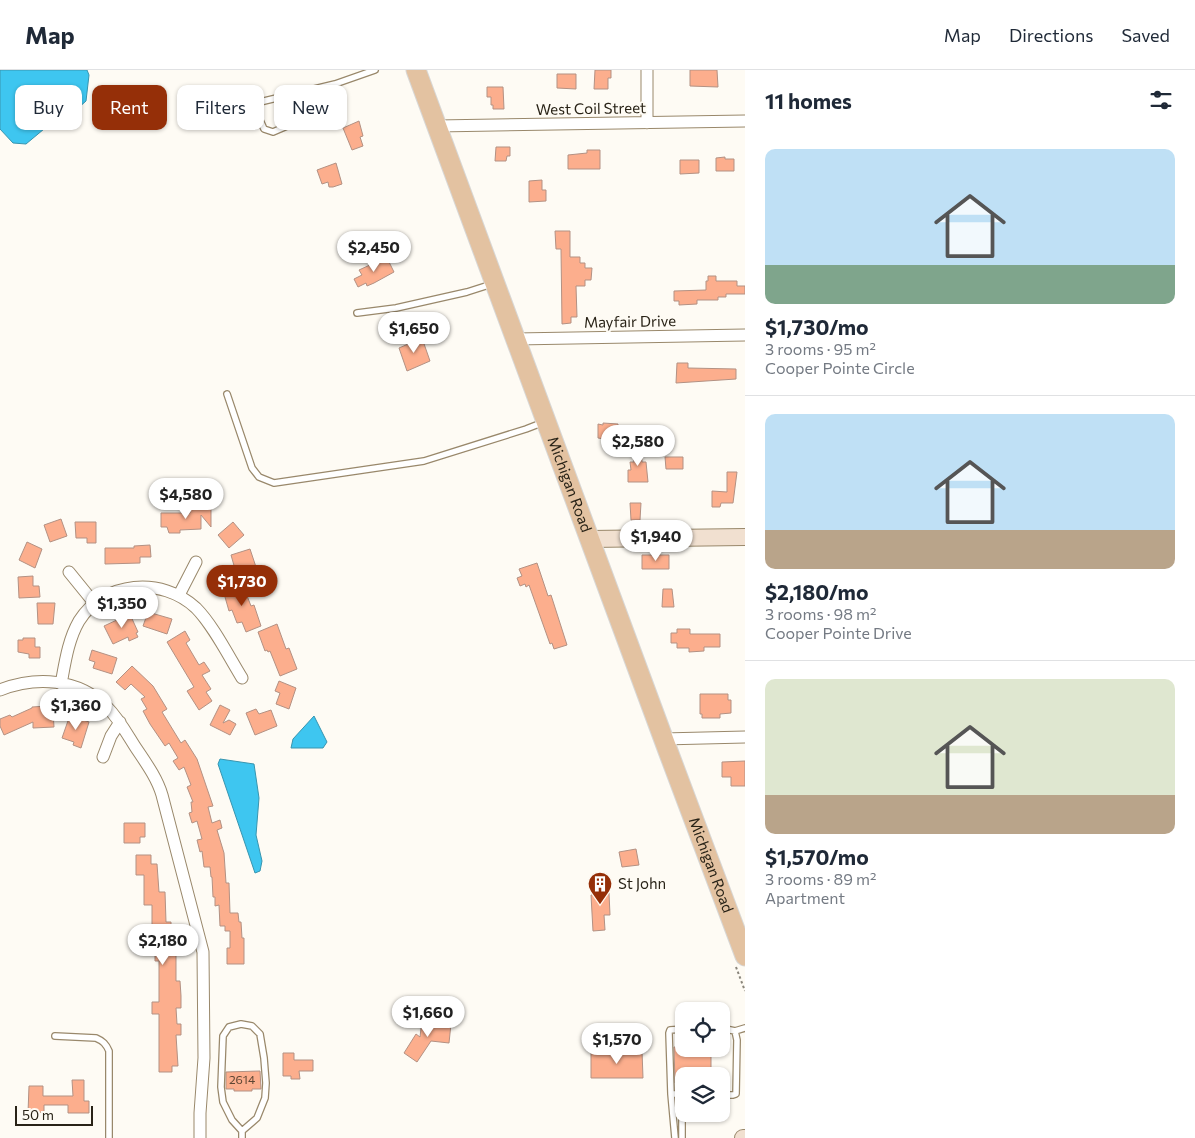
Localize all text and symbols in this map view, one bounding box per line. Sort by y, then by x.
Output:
text: Map [25,20,75,49]
text: Map [944,24,981,46]
text: Directions [1009,24,1093,46]
text: Saved [1121,24,1170,46]
chip: Buy [15,85,82,130]
chip: Rent [92,85,167,130]
chip: Filters [177,85,264,130]
chip: New [274,85,347,130]
icon: filters [1147,86,1175,114]
text: 11 homes [765,88,852,113]
street label: West Coil Street [536,98,646,118]
icon: home [925,181,1015,271]
pin: $2,450 [333,230,415,273]
text: $2,450 [348,237,400,256]
street label: Mayfair Drive [584,311,676,331]
pin: $1,650 [373,312,455,354]
text: $1,730/mo [765,314,869,339]
text: $1,650 [389,318,439,337]
text: 3 rooms · 95 m² [765,339,876,358]
text: Cooper Pointe Circle [765,358,915,377]
pin: $2,580 [597,424,679,467]
text: $2,580 [612,431,664,450]
street label: Michigan Road [544,434,596,534]
icon: home [925,447,1015,537]
pin: $4,580 [145,478,227,520]
text: $4,580 [160,484,212,503]
pin: $1,940 [615,520,697,562]
text: $1,940 [631,526,681,545]
pin: $1,730 [201,564,283,607]
text: $1,730 [217,571,267,590]
text: $2,180/mo [765,579,868,604]
pin: $1,350 [81,586,163,629]
text: $1,350 [97,593,147,612]
text: 3 rooms · 98 m² [765,604,876,623]
text: Cooper Pointe Drive [765,623,912,642]
pin: $1,360 [35,688,117,731]
text: $1,360 [51,695,101,714]
icon: home [925,712,1015,802]
street label: Michigan Road [686,815,738,915]
text: $1,570/mo [765,844,869,869]
text: 3 rooms · 89 m² [765,869,876,888]
building icon: St John [587,871,613,905]
place label: St John [618,874,666,892]
text: Apartment [765,888,845,907]
pin: $2,180 [122,924,204,966]
text: $2,180 [139,930,187,949]
pin: $1,660 [387,996,469,1038]
text: $1,660 [403,1002,453,1021]
map controls [675,1002,730,1122]
button: locate [675,1002,730,1057]
pin: $1,570 [576,1022,658,1065]
text: $1,570 [592,1029,642,1048]
button: layers [675,1067,730,1122]
house number: 2614 [229,1072,255,1086]
scale bar [15,1103,92,1126]
text: 50 m [22,1106,54,1123]

